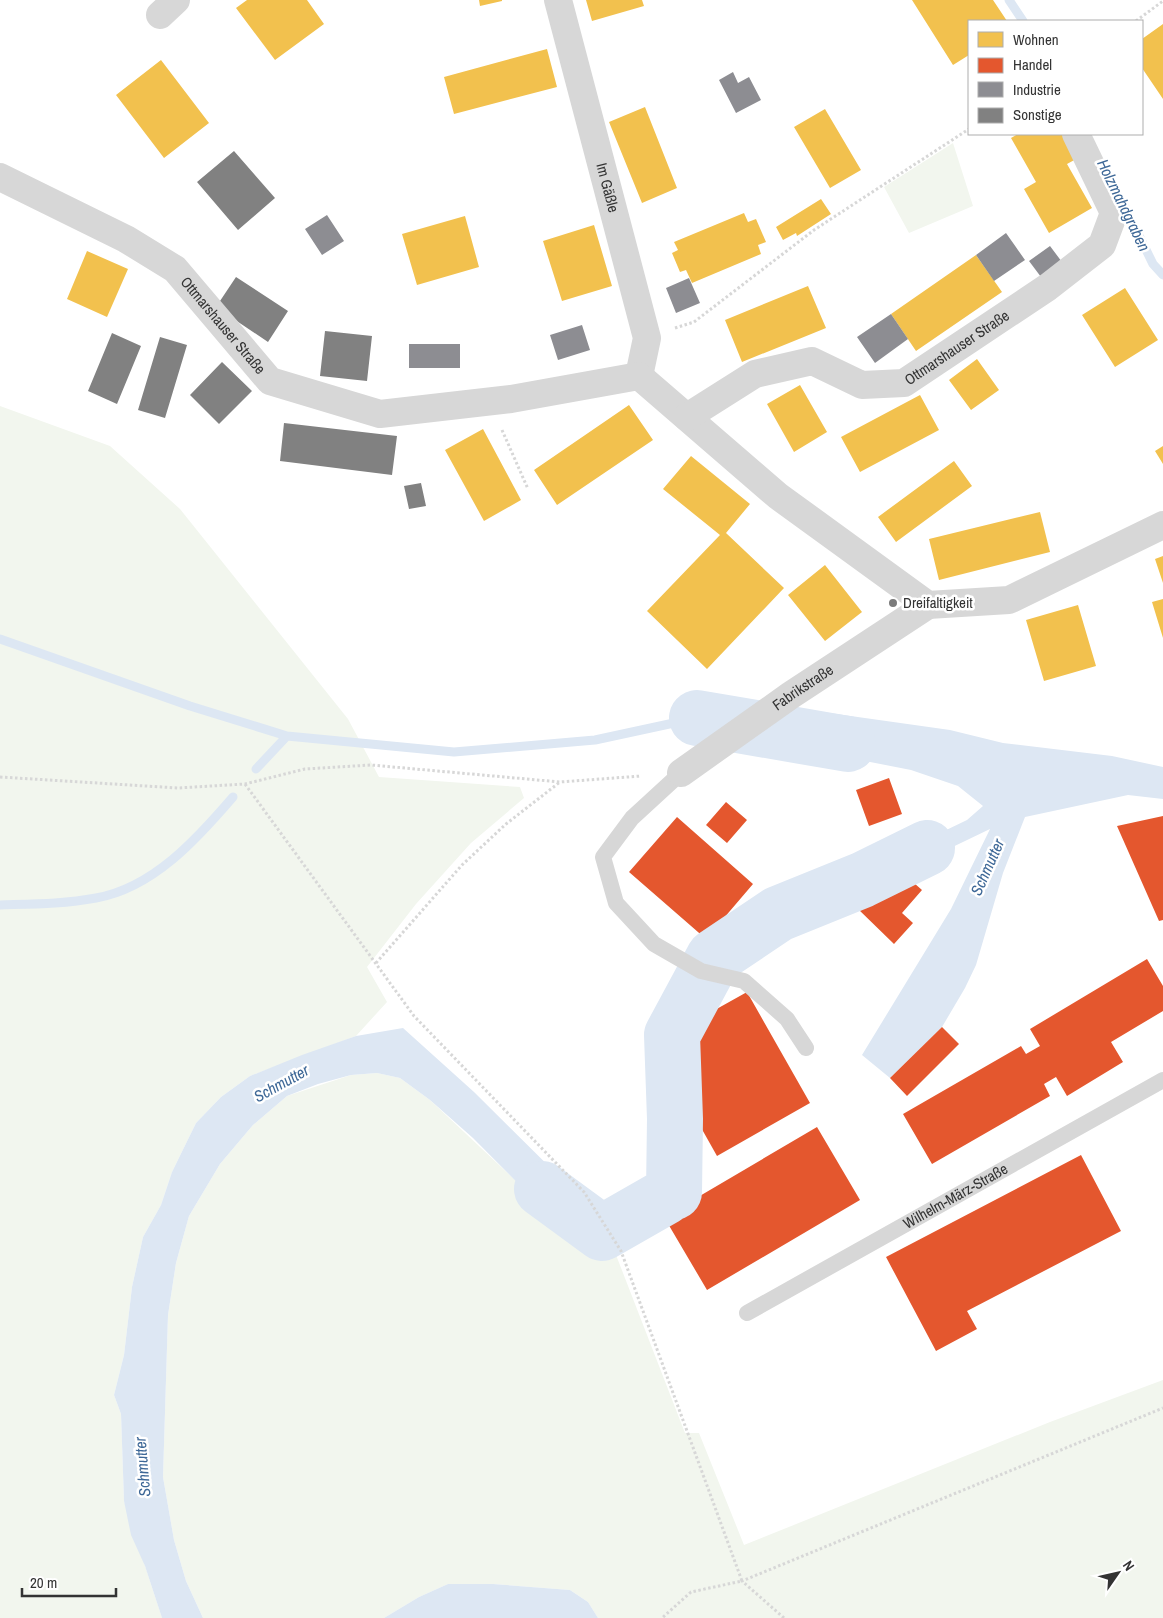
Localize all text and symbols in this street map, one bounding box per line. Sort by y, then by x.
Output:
legend [968,20,1143,135]
text: Wohnen [1013,29,1059,50]
text: Handel [1013,54,1052,75]
text: Industrie [1013,79,1061,100]
text: Sonstige [1013,104,1062,125]
water label: Holzmahdgraben [1092,155,1156,255]
street label: Im Gäßle [591,160,625,215]
street label: Ottmarshauser Straße [176,272,271,379]
street label: Ottmarshauser Straße [900,305,1013,390]
place label: Dreifaltigkeit [903,592,973,613]
marker: Dreifaltigkeit [887,597,899,609]
street label: Fabrikstraße [768,659,837,715]
water label: Schmutter [965,835,1009,899]
water label: Schmutter [250,1059,313,1107]
street label: Wilhelm-März-Straße [899,1158,1012,1234]
water label: Schmutter [128,1436,156,1498]
north arrow [1093,1548,1143,1598]
text: N [1119,1557,1139,1574]
scale bar [22,1566,116,1598]
text: 20 m [30,1572,57,1593]

